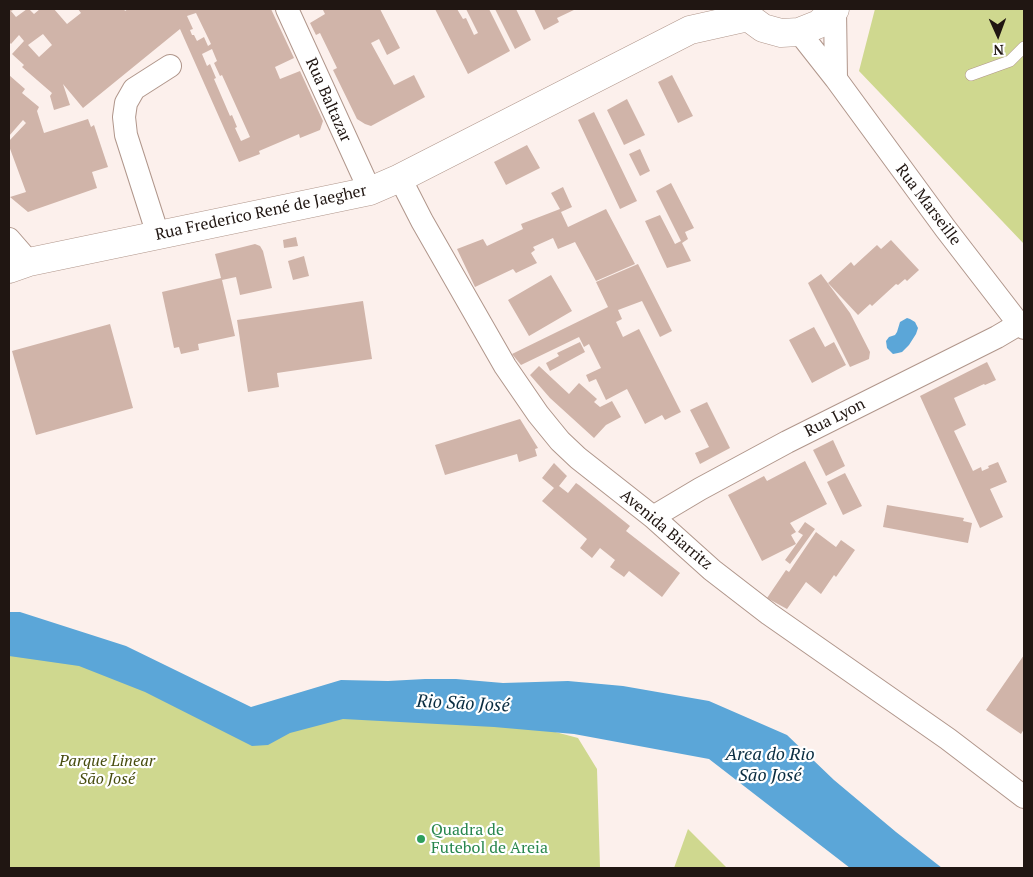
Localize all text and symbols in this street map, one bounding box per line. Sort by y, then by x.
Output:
north arrow [973,10,1023,60]
text: N [993,41,1004,60]
street label: Rua Baltazar [301,55,355,145]
street label: Rua Marseille [891,161,965,249]
street label: Rua Frederico René de Jaegher [153,181,369,245]
street label: Rua Lyon [801,395,869,441]
street label: Avenida Biarritz [616,486,716,574]
water label: Rio São José [416,691,510,717]
water label: Area do Rio São José [725,744,815,786]
park label: Parque Linear São José [59,751,155,789]
place label: Quadra de Futebol de Areia [431,820,548,858]
marker: Quadra de Futebol de Areia [415,833,427,845]

